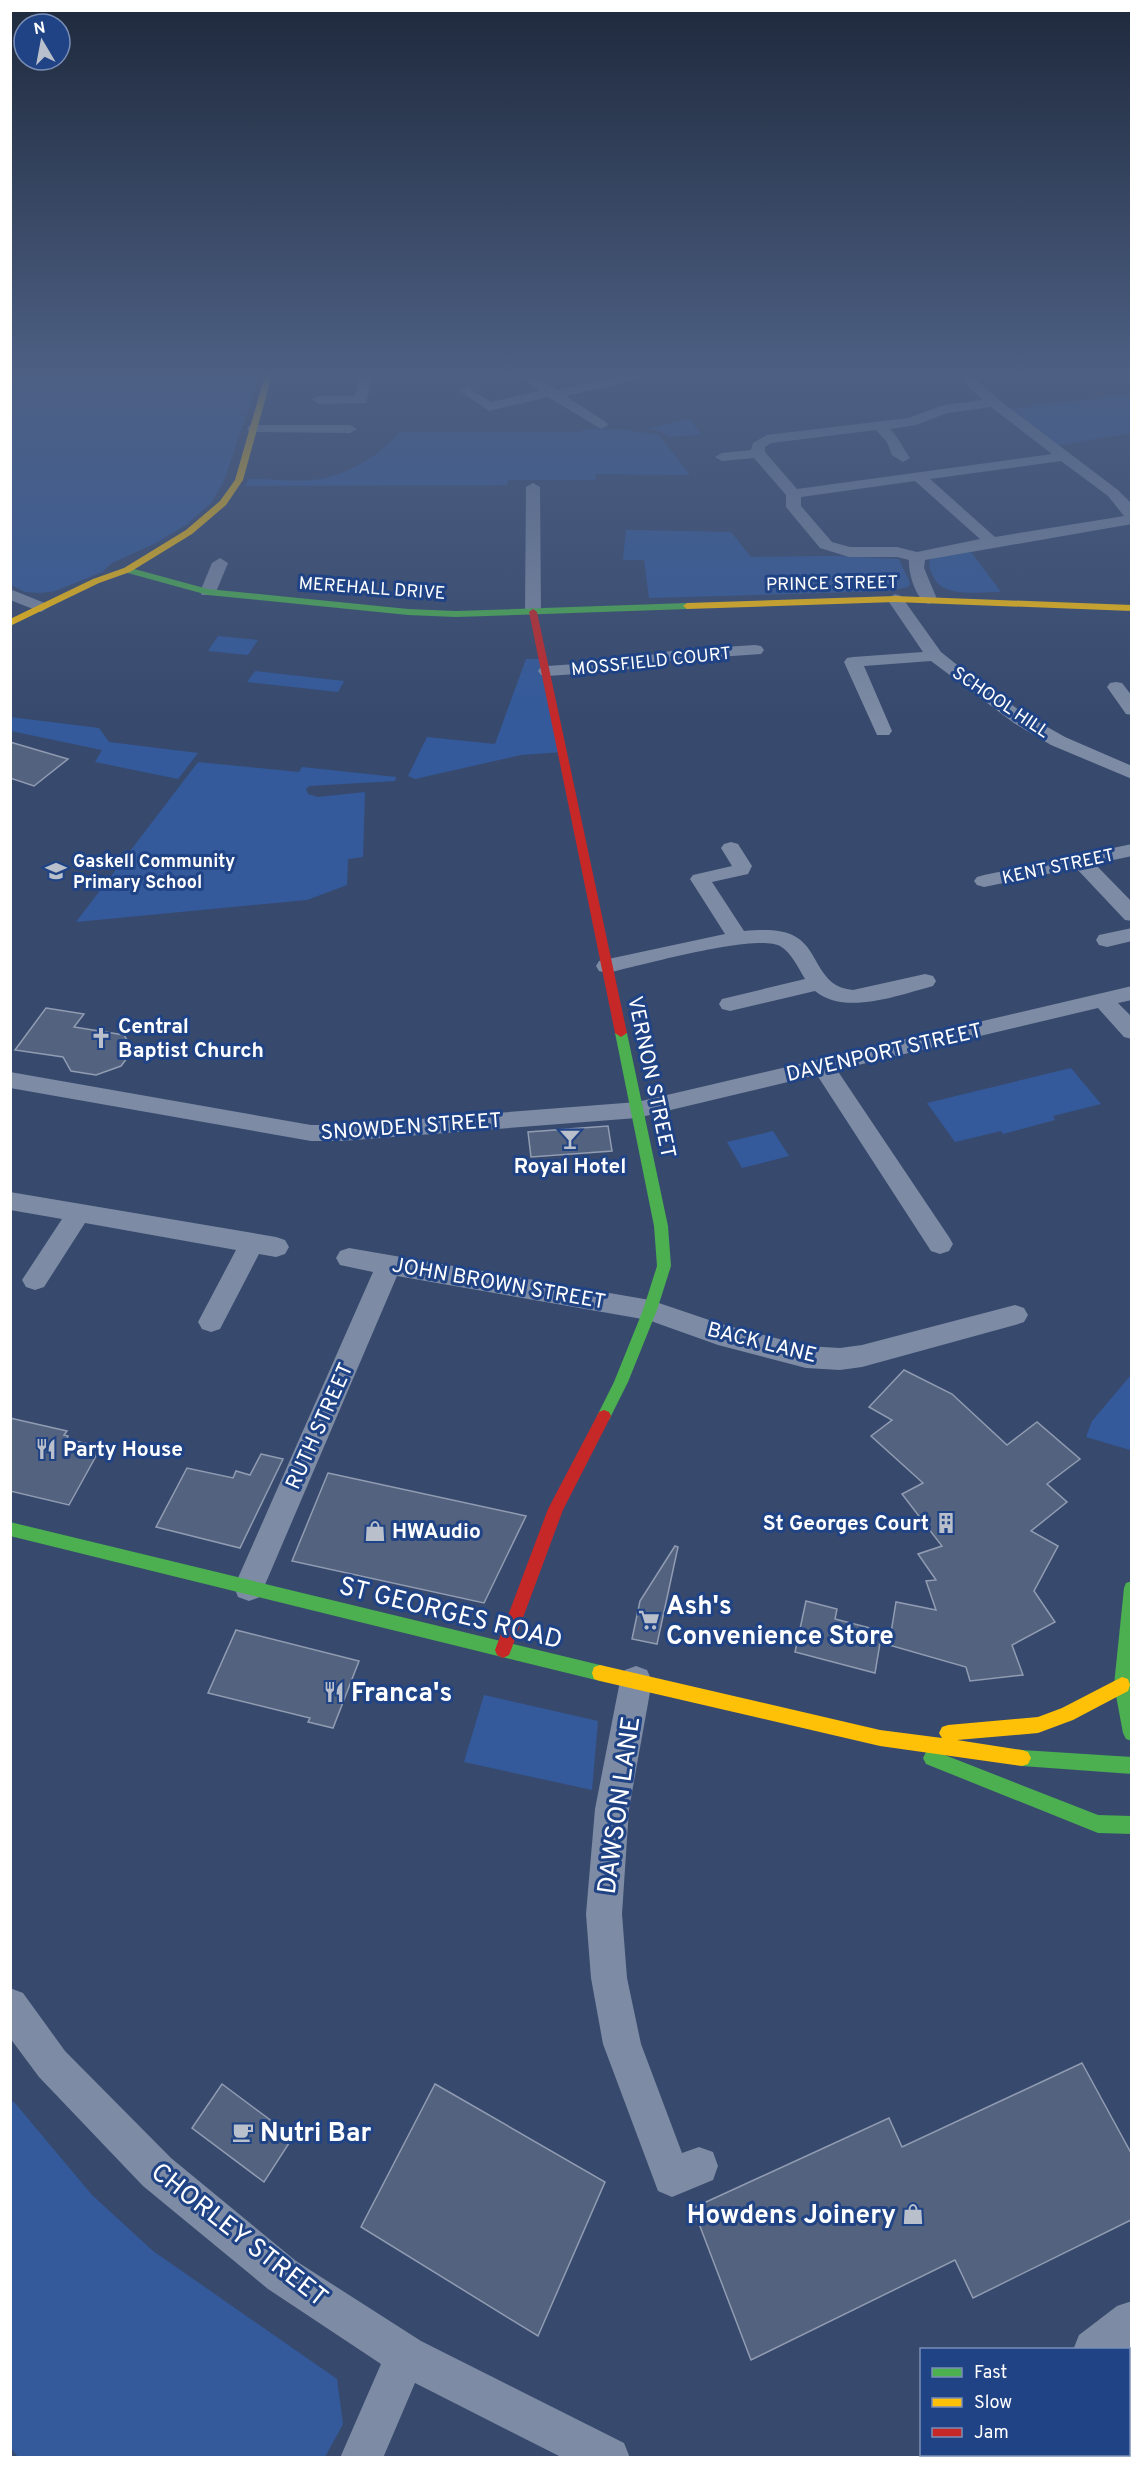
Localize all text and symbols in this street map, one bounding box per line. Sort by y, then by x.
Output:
north arrow [12,12,72,72]
text: N [32,18,47,40]
street label: PRINCE STREET [766,572,898,597]
street label: MEREHALL DRIVE [298,573,446,606]
street label: MOSSFIELD COURT [570,643,732,682]
street label: SCHOOL HILL [947,662,1053,744]
street label: KENT STREET [1000,844,1116,891]
place label: Gaskell Community Primary School [73,851,235,895]
school or university icon: Gaskell Community Primary School [44,859,68,883]
street label: VERNON STREET [620,994,681,1161]
place label: Central Baptist Church [118,1014,264,1065]
street label: DAVENPORT STREET [784,1018,985,1089]
church icon: Central Baptist Church [89,1026,113,1050]
street label: SNOWDEN STREET [320,1108,503,1147]
bar icon: Royal Hotel [558,1127,582,1151]
place label: Royal Hotel [514,1154,626,1181]
street label: JOHN BROWN STREET [390,1252,608,1317]
street label: BACK LANE [704,1317,819,1370]
street label: RUTH STREET [280,1359,360,1494]
restaurant icon: Party House [34,1437,58,1461]
place label: Party House [63,1437,183,1464]
place label: St Georges Court [763,1511,929,1538]
building icon: St Georges Court [934,1511,958,1535]
shop icon: HWAudio [363,1519,387,1543]
place label: HWAudio [392,1519,481,1546]
street label: ST GEORGES ROAD [335,1571,566,1658]
place label: Ash's Convenience Store [666,1591,894,1654]
supermarket icon: Ash's Convenience Store [637,1608,661,1632]
place label: Franca's [351,1678,452,1711]
restaurant icon: Franca's [322,1680,346,1704]
street label: DAWSON LANE [592,1714,649,1896]
place label: Nutri Bar [260,2118,372,2151]
cafe icon: Nutri Bar [231,2120,255,2144]
street label: CHORLEY STREET [143,2157,334,2315]
place label: Howdens Joinery [687,2200,896,2233]
shop icon: Howdens Joinery [901,2202,925,2226]
legend [920,2348,1130,2456]
text: Fast [974,2362,1007,2385]
text: Slow [974,2392,1012,2415]
text: Jam [974,2422,1009,2445]

